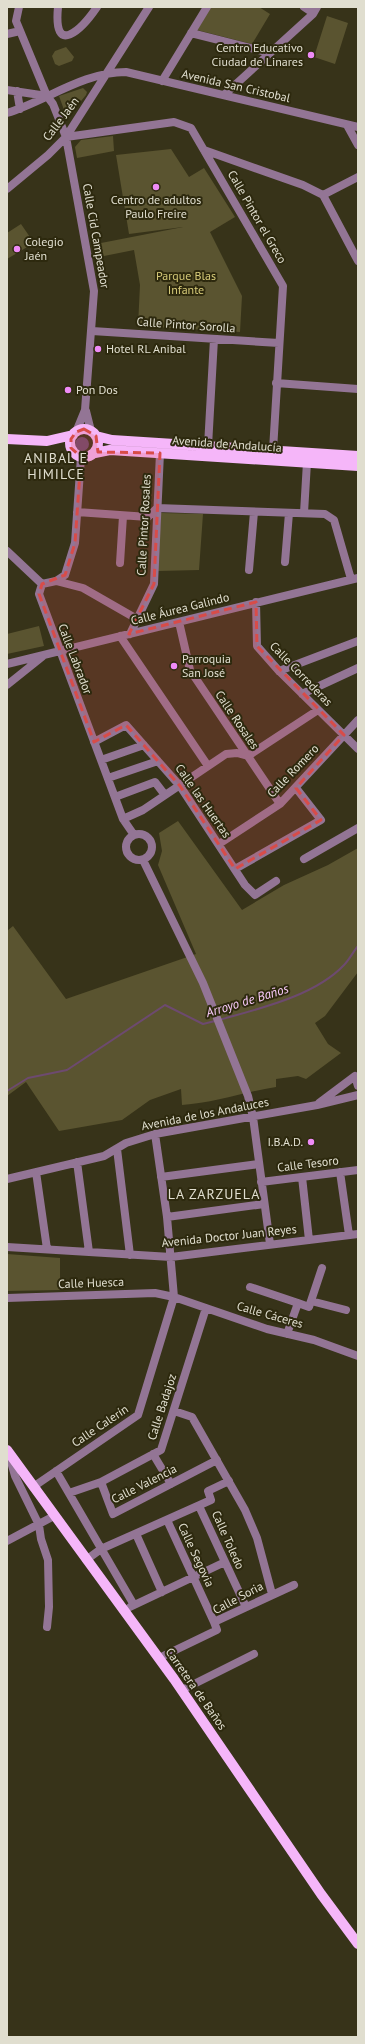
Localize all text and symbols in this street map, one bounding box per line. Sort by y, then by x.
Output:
place label: Centro Educativo Ciudad de Linares [211,40,303,69]
marker: Centro Educativo Ciudad de Linares [306,50,316,60]
street label: Avenida San Cristobal [180,66,292,105]
street label: Calle Jaén [39,94,82,144]
street label: Calle Pintor el Greco [225,168,290,266]
street label: Calle Cid Campeador [80,182,113,290]
marker: Centro de adultos Paulo Freire [151,182,161,192]
place label: Centro de adultos Paulo Freire [111,192,201,221]
place label: Colegio Jaén [24,234,63,263]
marker: Colegio Jaén [12,244,22,254]
park label: Parque Blas Infante [156,268,216,297]
street label: Calle Pintor Sorolla [136,314,236,335]
place label: Hotel RL Anibal [106,341,186,356]
marker: Hotel RL Anibal [93,344,103,354]
place label: Pon Dos [76,382,118,397]
marker: Pon Dos [63,385,73,395]
street label: Avenida de Andalucía [172,432,282,455]
district label: ANIBAL E HIMILCE [24,449,88,483]
street label: Calle Pintor Rosales [133,474,154,576]
street label: Calle Áurea Galindo [129,589,231,628]
street label: Calle Labrador [55,621,96,696]
street label: Calle Correderas [267,638,336,709]
place label: Parroquia San José [182,651,231,680]
marker: Parroquia San José [169,661,179,671]
street label: Calle Rosales [212,688,263,752]
street label: Calle Romero [264,741,322,800]
street label: Calle las Huertas [172,761,234,841]
water label: Arroyo de Baños [203,980,291,1021]
street label: Avenida de los Andaluces [140,1094,270,1133]
place label: I.B.A.D. [267,1134,303,1149]
marker: I.B.A.D. [306,1137,316,1147]
street label: Calle Tesoro [276,1152,340,1175]
district label: LA ZARZUELA [168,1185,260,1203]
street label: Avenida Doctor Juan Reyes [161,1221,297,1250]
street label: Calle Huesca [58,1274,124,1291]
street label: Calle Cáceres [235,1298,305,1331]
street label: Calle Badajoz [144,1372,179,1442]
street label: Calle Calerín [69,1401,131,1450]
street label: Calle Valencia [109,1461,179,1506]
street label: Calle Toledo [209,1508,248,1571]
street label: Calle Segovia [175,1520,218,1589]
street label: Calle Soria [210,1578,266,1617]
street label: Carretera de Baños [162,1645,230,1733]

